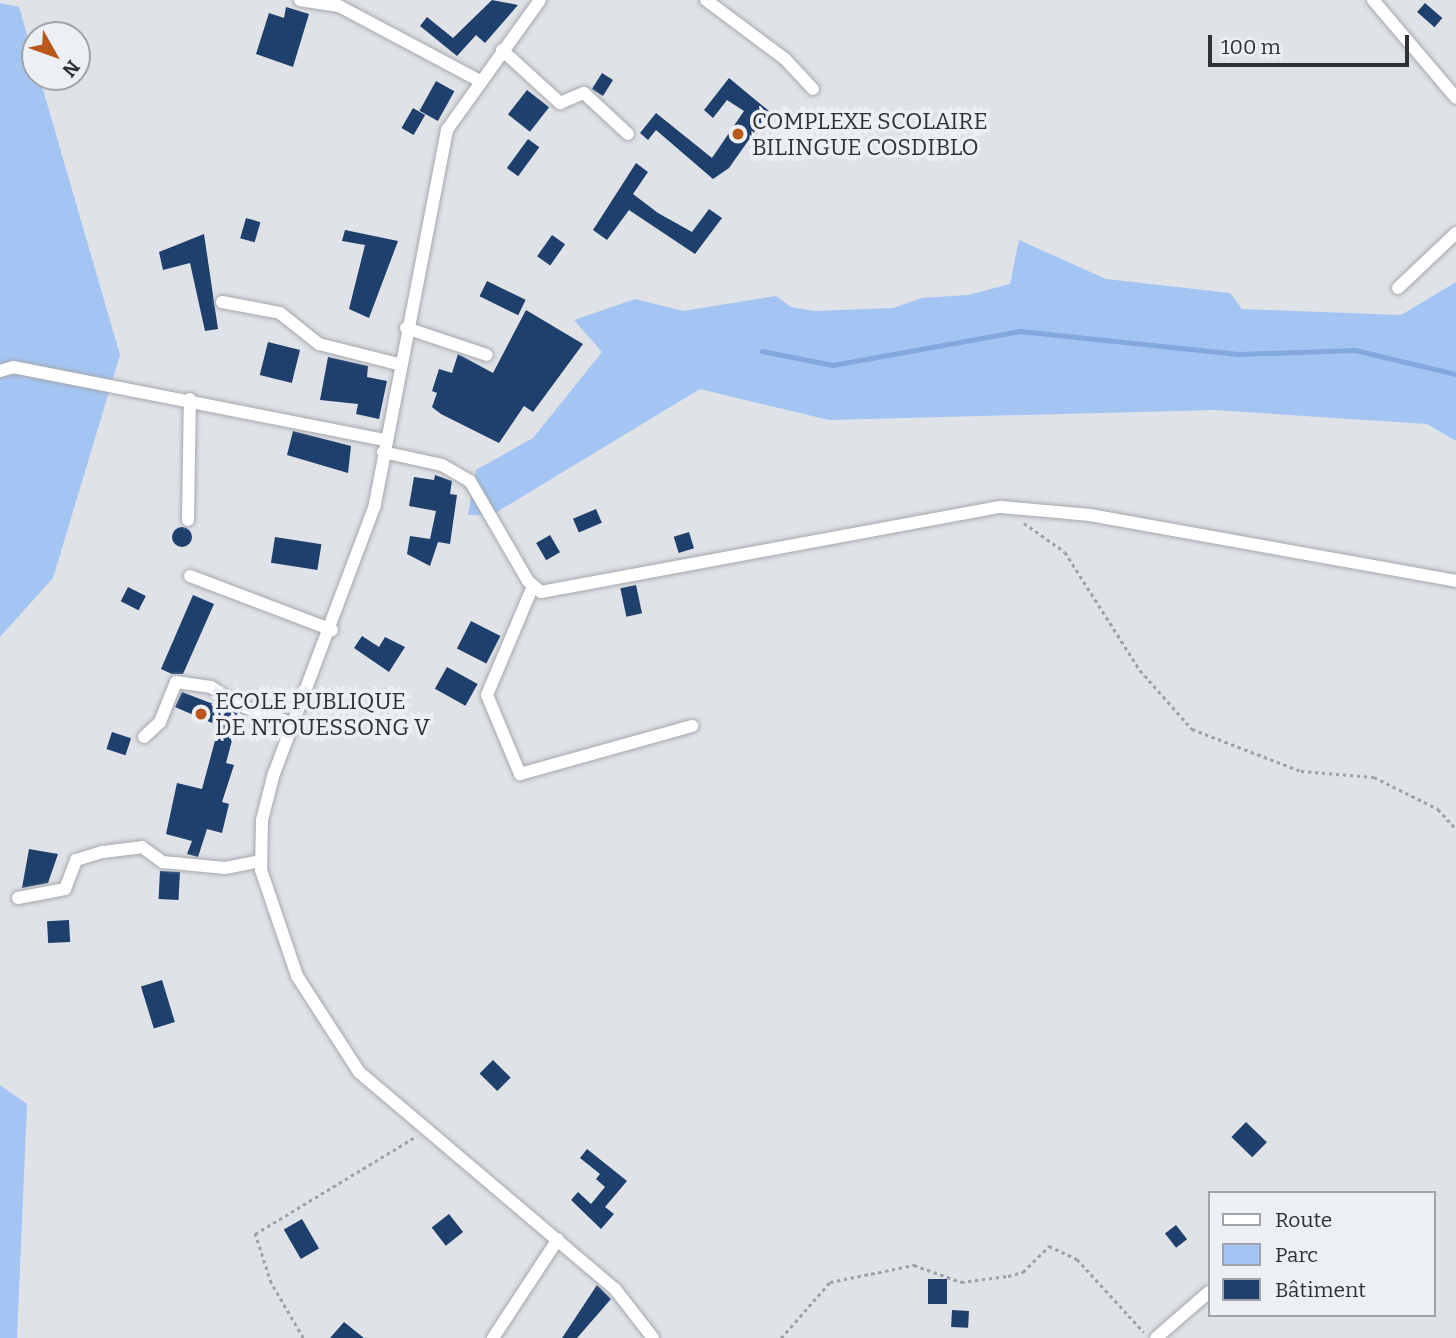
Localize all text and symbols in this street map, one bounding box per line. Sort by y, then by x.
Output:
north arrow [21,21,91,91]
scale bar [1211,21,1412,65]
text: 100 m [1221,34,1281,60]
text: N [57,56,84,82]
place label: COMPLEXE SCOLAIRE BILINGUE COSDIBLO [752,107,988,161]
marker: COMPLEXE SCOLAIRE BILINGUE COSDIBLO [730,126,746,142]
place label: ECOLE PUBLIQUE DE NTOUESSONG V [215,687,430,741]
marker: ECOLE PUBLIQUE DE NTOUESSONG V [193,706,209,722]
legend [1208,1191,1435,1317]
text: Route [1275,1207,1332,1233]
text: Parc [1275,1242,1318,1268]
text: Bâtiment [1275,1277,1366,1303]

